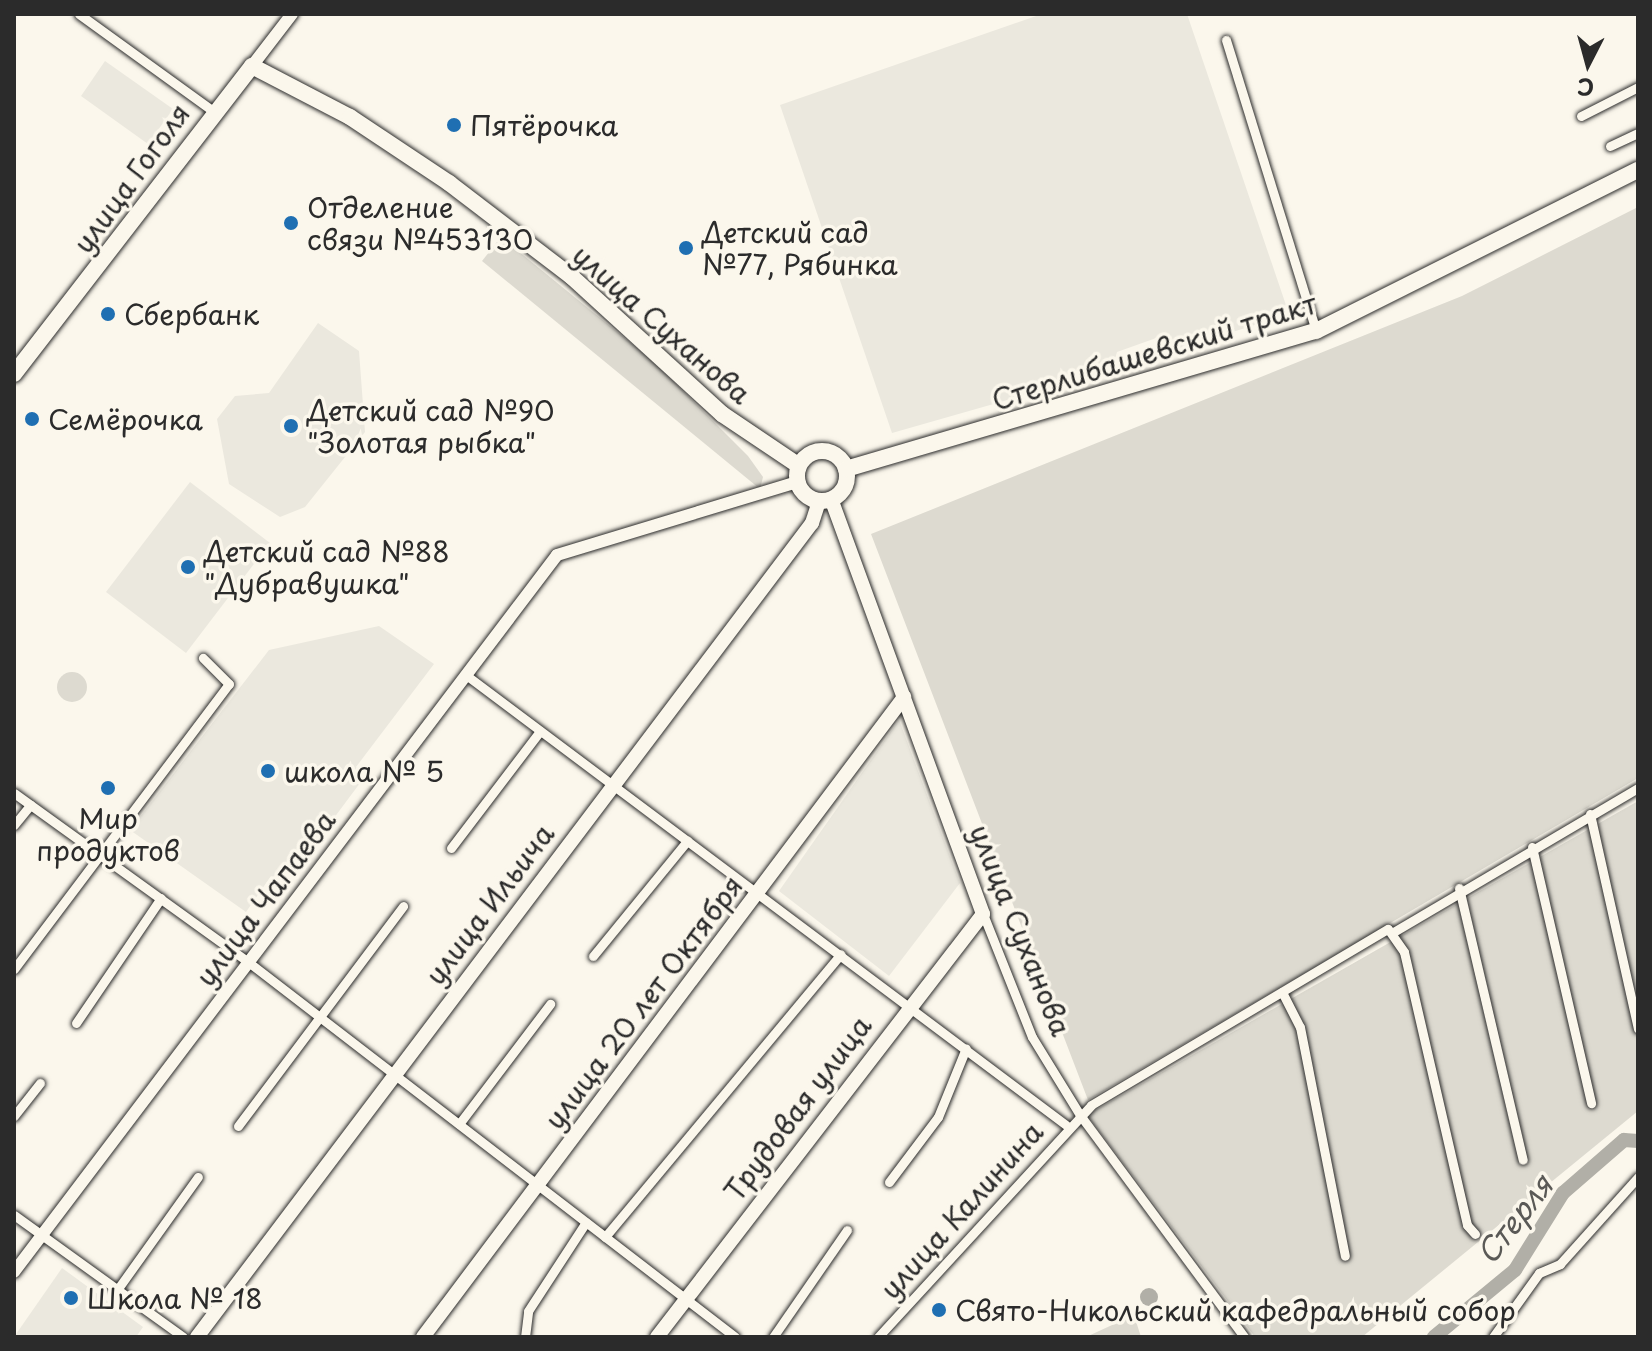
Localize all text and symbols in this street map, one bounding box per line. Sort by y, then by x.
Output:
north arrow [1548,24,1628,104]
text: С [1575,71,1595,106]
street label: улица Гоголя [65,96,197,260]
place label: Пятёрочка [470,108,618,142]
marker: Пятёрочка [445,116,463,134]
place label: Отделение связи №453130 [307,190,534,256]
marker: Отделение связи №453130 [282,214,300,232]
place label: Детский сад №77, Рябинка [702,215,899,281]
street label: улица Суханова [565,237,759,411]
marker: Детский сад №77, Рябинка [677,239,695,257]
street label: Стерлибашевский тракт [988,286,1320,416]
place label: Сбербанк [124,297,259,331]
marker: Сбербанк [99,305,117,323]
place label: Детский сад №90 "Золотая рыбка" [307,393,557,459]
place label: Семёрочка [48,402,203,436]
marker: Семёрочка [23,410,41,428]
marker: Детский сад №90 "Золотая рыбка" [282,417,300,435]
place label: Детский сад №88 "Дубравушка" [204,534,452,600]
marker: Детский сад №88 "Дубравушка" [179,558,197,576]
place label: школа № 5 [284,754,444,788]
marker: школа № 5 [259,762,277,780]
marker: Мир продуктов [99,779,117,797]
place label: Мир продуктов [36,801,180,867]
street label: улица Чапаева [188,803,342,993]
street label: улица Ильича [417,816,561,992]
street label: улица Суханова [963,819,1079,1041]
street label: улица 20 лет Октября [536,868,750,1136]
street label: Трудовая улица [716,1009,878,1207]
street label: улица Калинина [873,1115,1049,1305]
water label: Стерля [1468,1168,1560,1270]
place label: Школа № 18 [87,1281,264,1315]
marker: Школа № 18 [62,1289,80,1307]
place label: Свято-Никольский кафедральный собор [955,1293,1518,1327]
marker: Свято-Никольский кафедральный собор [930,1301,948,1319]

